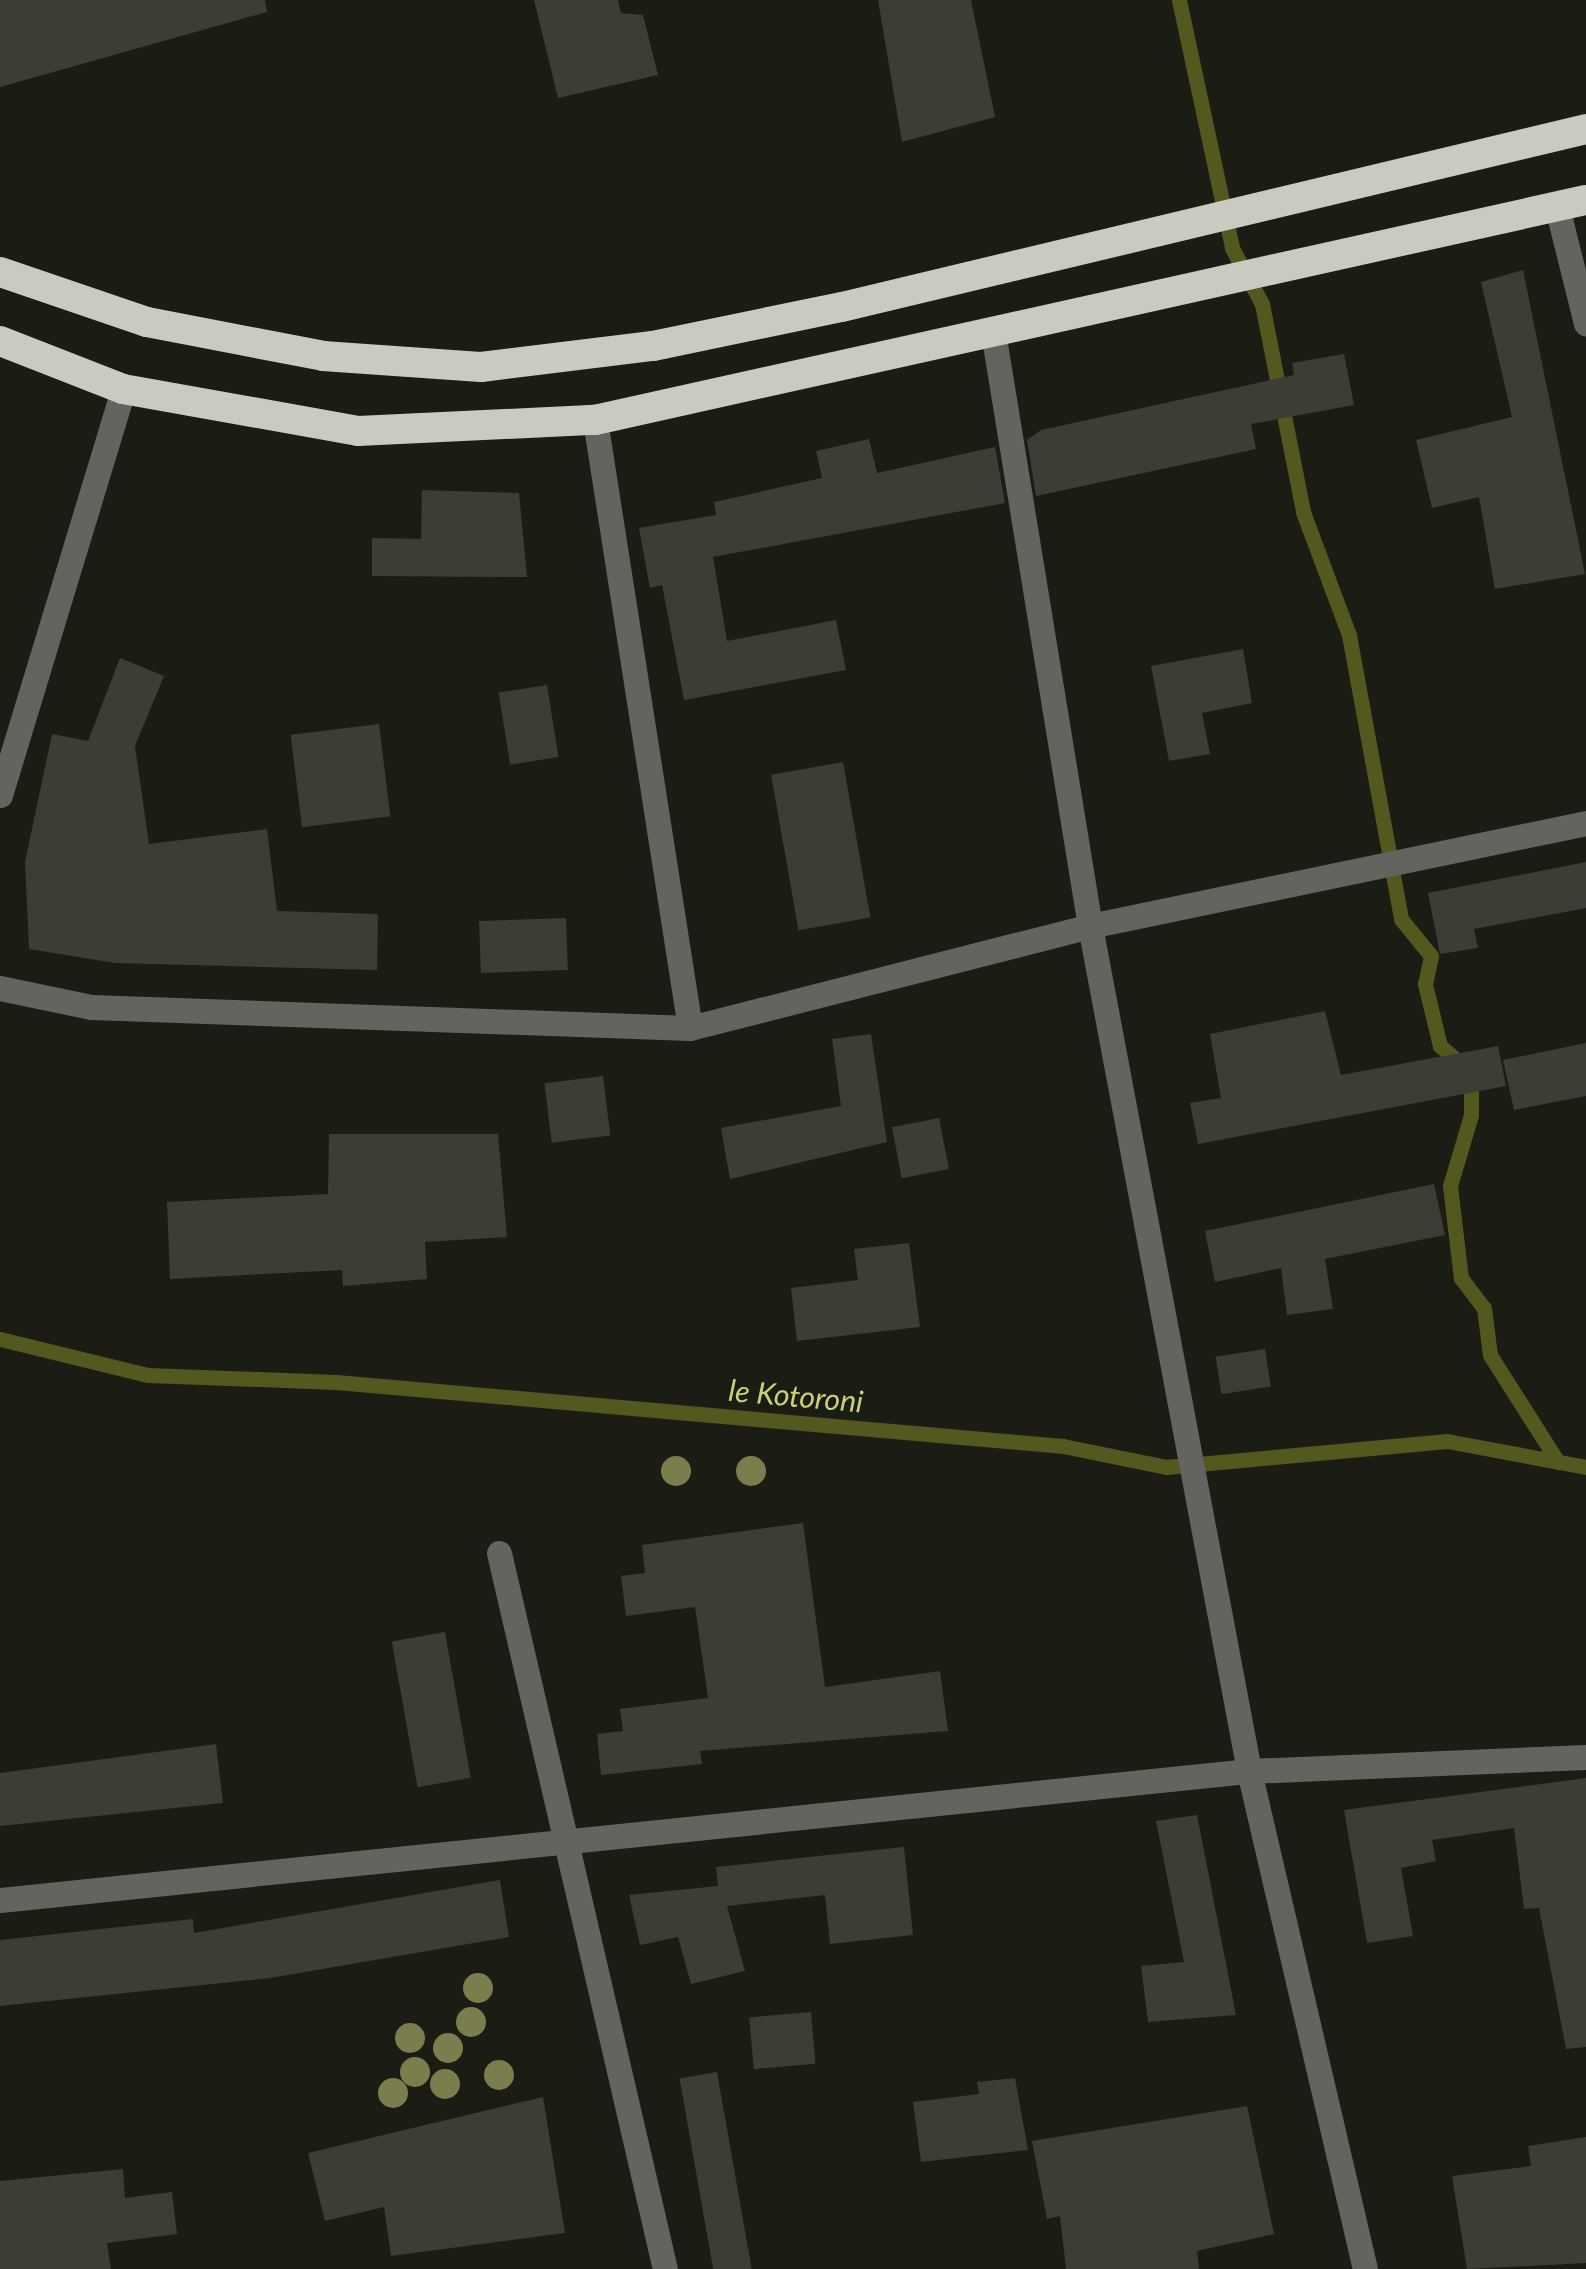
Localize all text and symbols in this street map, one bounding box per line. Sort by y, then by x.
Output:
water label: le Kotoroni [727,1371,865,1419]

